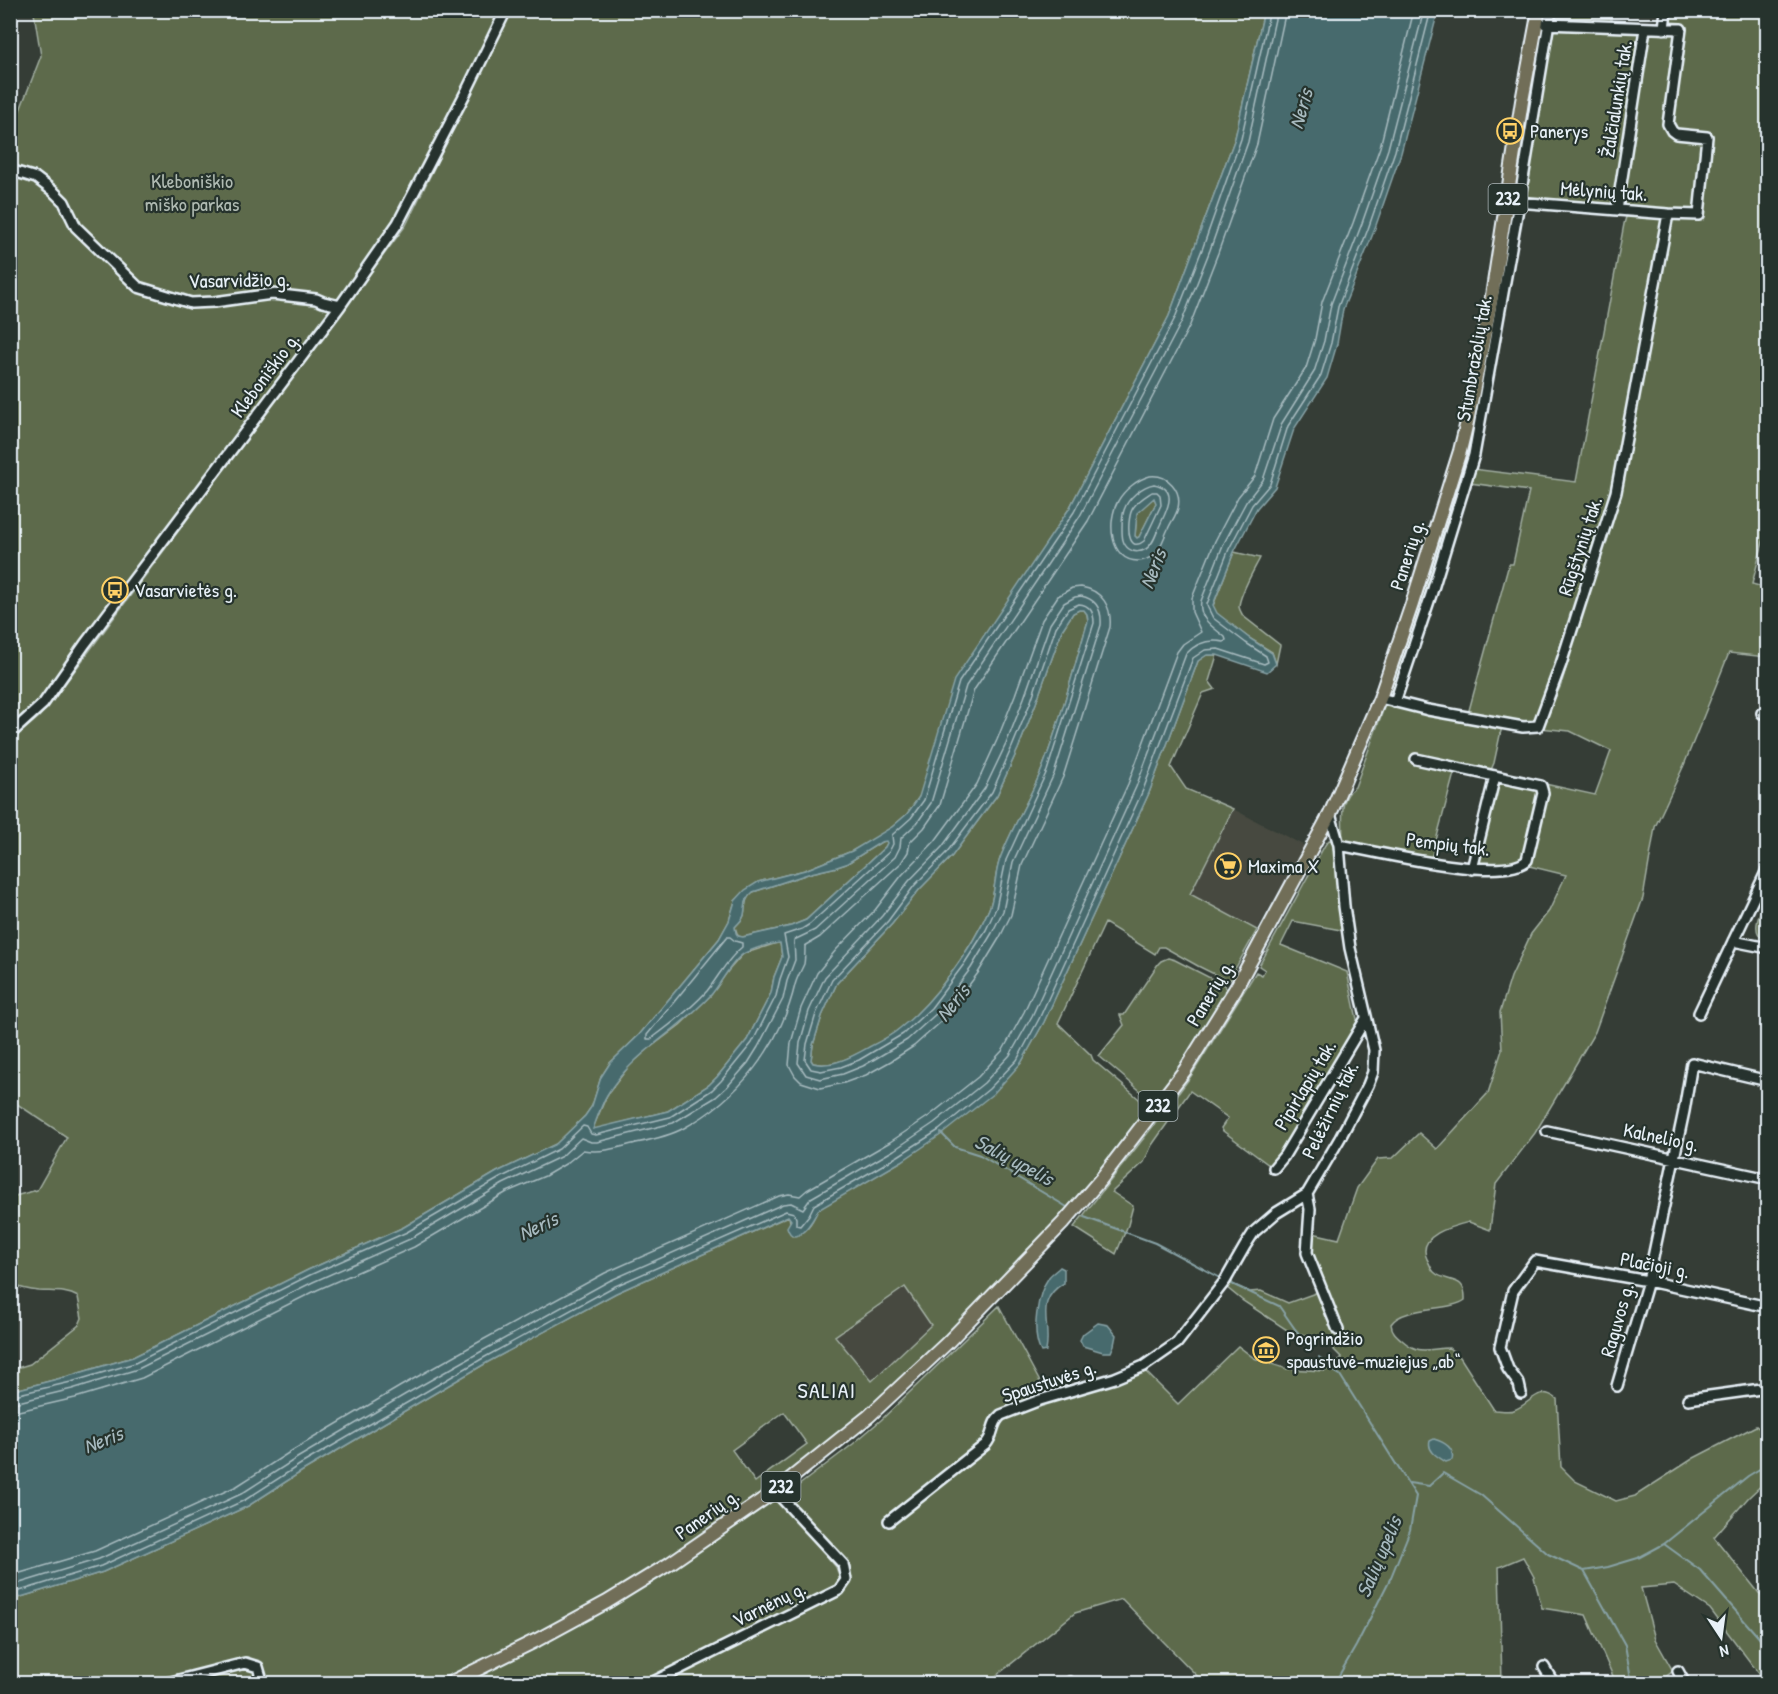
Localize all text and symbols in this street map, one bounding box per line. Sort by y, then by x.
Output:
street label: Žalčialunkių tak. [1593,38,1638,160]
water label: Neris [1281,84,1321,132]
bus stop icon: Panerys [1495,116,1525,146]
place label: Panerys [1530,117,1589,144]
park label: Kleboniškio miško parkas [145,167,240,217]
street label: Mėlynių tak. [1560,174,1648,207]
road number: 232 [1488,184,1528,214]
street label: Vasarvidžio g. [188,265,290,294]
street label: Stumbražolių tak. [1449,293,1498,423]
street label: Kleboniškio g. [224,327,305,423]
street label: Rūgštynių tak. [1551,493,1608,599]
street label: Panerių g. [1382,516,1431,593]
water label: Neris [1132,543,1174,593]
bus stop icon: Vasarvietės g. [100,575,130,605]
place label: Vasarvietės g. [134,576,237,603]
street label: Pempių tak. [1405,825,1491,862]
supermarket icon: Maxima X [1213,851,1243,881]
place label: Maxima X [1248,852,1319,879]
street label: Panerių g. [1179,955,1240,1031]
water label: Neris [929,976,978,1028]
street label: Pipirlapių tak. [1267,1035,1342,1135]
street label: Pelėžirnių tak. [1294,1057,1365,1163]
road number: 232 [1138,1091,1178,1121]
street label: Kalnelio g. [1621,1115,1701,1158]
water label: Salių upelis [970,1127,1060,1193]
water label: Neris [513,1203,564,1247]
street label: Plačioji g. [1618,1245,1692,1284]
street label: Raguvos g. [1593,1280,1640,1360]
place label: Pogrindžio spaustuvė-muziejus „ab“ [1286,1324,1461,1374]
museum icon: Pogrindžio spaustuvė-muziejus „ab“ [1251,1335,1281,1365]
street label: Spaustuvės g. [998,1353,1099,1408]
district label: SALIAI [797,1375,857,1405]
water label: Neris [79,1418,129,1461]
road number: 232 [762,1472,800,1502]
street label: Panerių g. [669,1482,744,1545]
water label: Salių upelis [1348,1510,1409,1602]
street label: Varnėnų g. [728,1574,810,1633]
north arrow [1691,1607,1751,1667]
text: N [1717,1640,1731,1663]

